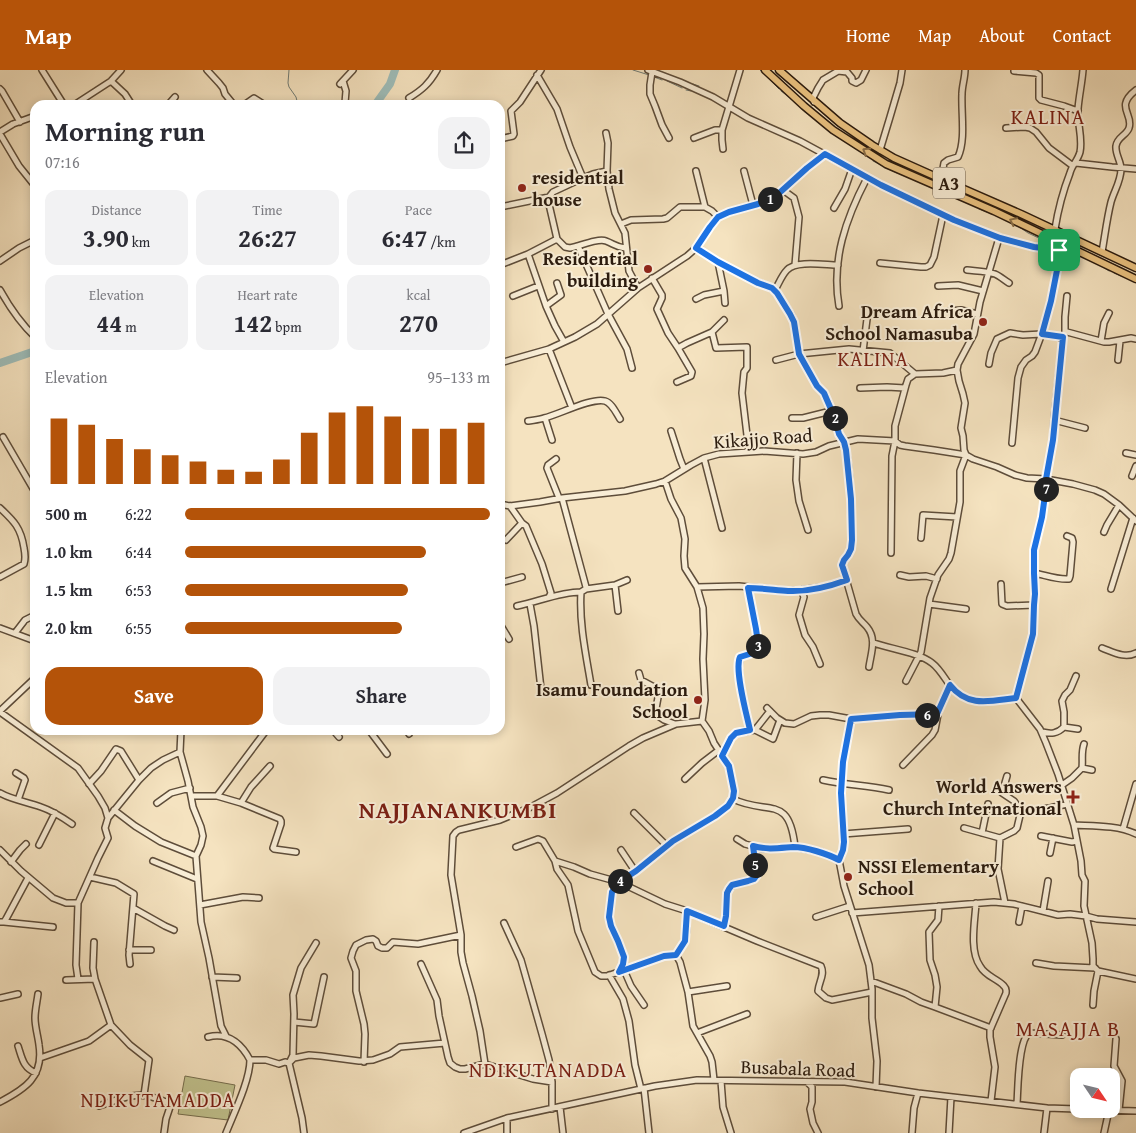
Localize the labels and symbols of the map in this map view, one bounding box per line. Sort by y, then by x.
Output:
district label: KALINA [1011,101,1085,132]
one-way arrow [862,148,871,158]
place label: residential house [532,163,624,213]
road number: A3 [933,168,965,198]
marker: residential house [516,182,528,194]
pin: 1 [758,186,782,212]
one-way arrow [1009,217,1018,227]
pin [1038,229,1080,271]
place label: Residential building [543,244,639,294]
marker: Residential building [642,263,654,275]
place label: Dream Africa School Namasuba [825,297,973,347]
marker: Dream Africa School Namasuba [977,316,989,328]
district label: KALINA [837,344,909,373]
pin: 2 [822,406,848,430]
street label: Kikajjo Road [713,421,814,455]
pin: 7 [1034,476,1058,502]
pin: 3 [746,634,770,658]
place label: Isamu Foundation School [536,675,689,725]
marker: Isamu Foundation School [692,694,704,706]
pin: 6 [914,702,940,728]
place label: World Answers Church International [883,772,1062,822]
marker: World Answers Church International [1066,790,1080,804]
district label: NAJJANANKUMBI [359,792,557,827]
pin: 5 [742,852,768,878]
place label: NSSI Elementary School [858,852,999,902]
pin: 4 [608,868,632,894]
marker: NSSI Elementary School [842,871,854,883]
district label: MASAJJA B [1016,1013,1120,1044]
street label: Busabala Road [740,1052,857,1084]
district label: NDIKUTANADDA [469,1054,627,1085]
north arrow [1070,1068,1120,1118]
district label: NDIKUTAMADDA [81,1085,235,1114]

